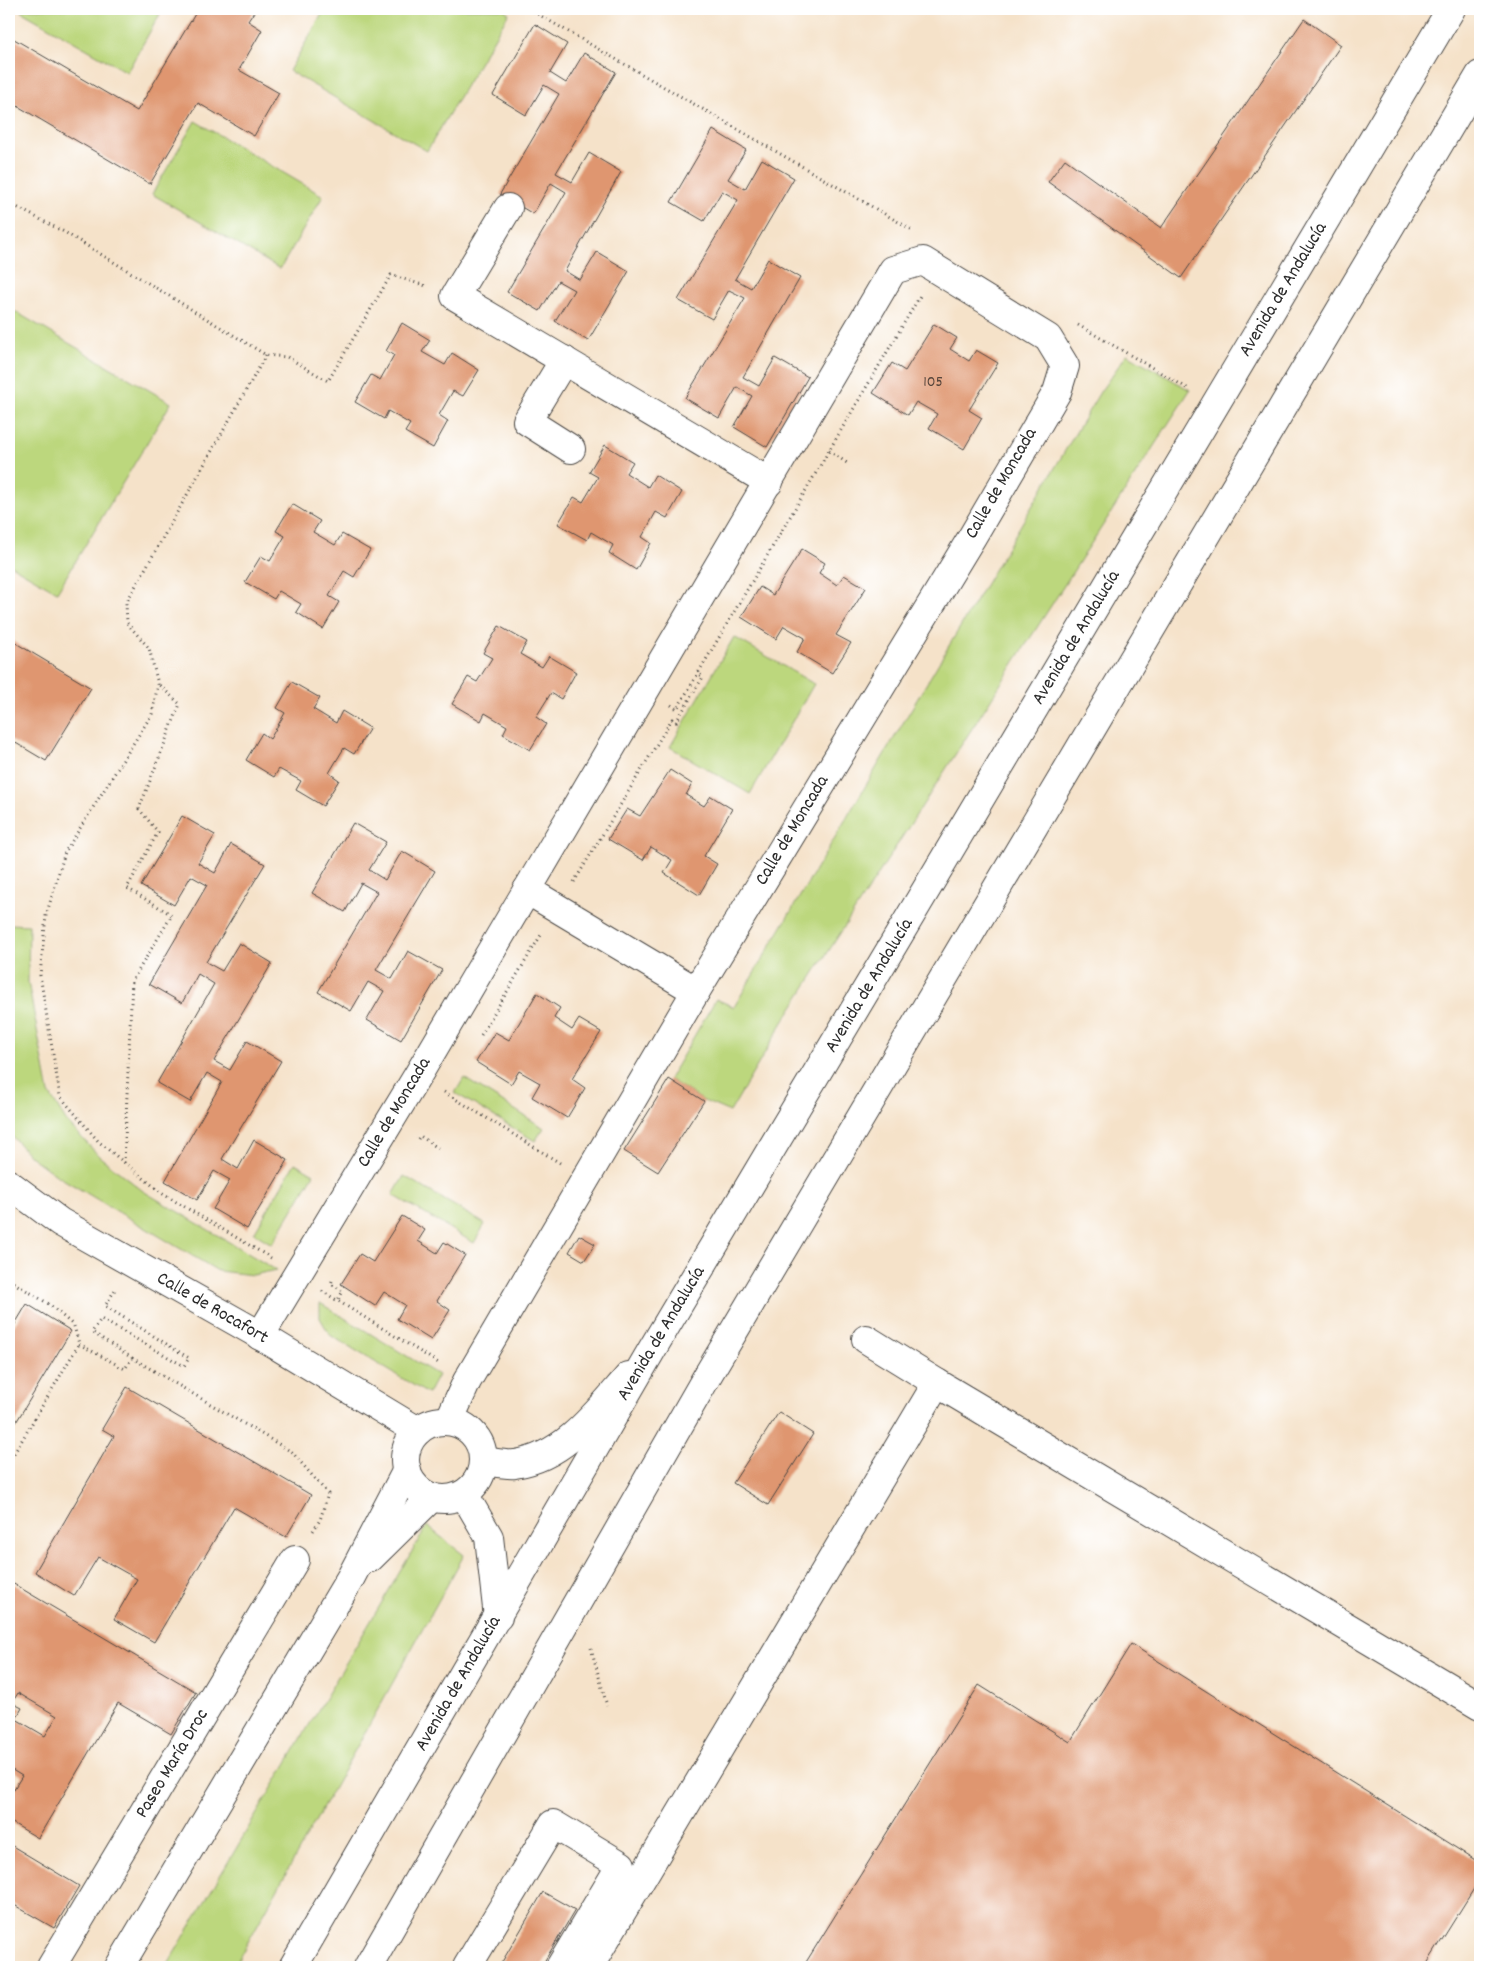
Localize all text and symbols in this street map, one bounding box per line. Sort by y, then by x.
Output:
street label: Avenida de Andalucía [1233,217,1335,362]
house number: 105 [923,371,943,394]
street label: Calle de Moncada [959,422,1045,545]
street label: Avenida de Andalucía [1026,565,1128,710]
street label: Calle de Moncada [749,770,837,891]
street label: Avenida de Andalucía [819,913,921,1058]
street label: Calle de Moncada [351,1052,439,1173]
street label: Avenida de Andalucía [611,1261,713,1406]
street label: Calle de Rocafort [151,1266,273,1352]
street label: Avenida de Andalucía [409,1610,509,1757]
street label: Paseo María Droc [130,1704,216,1824]

